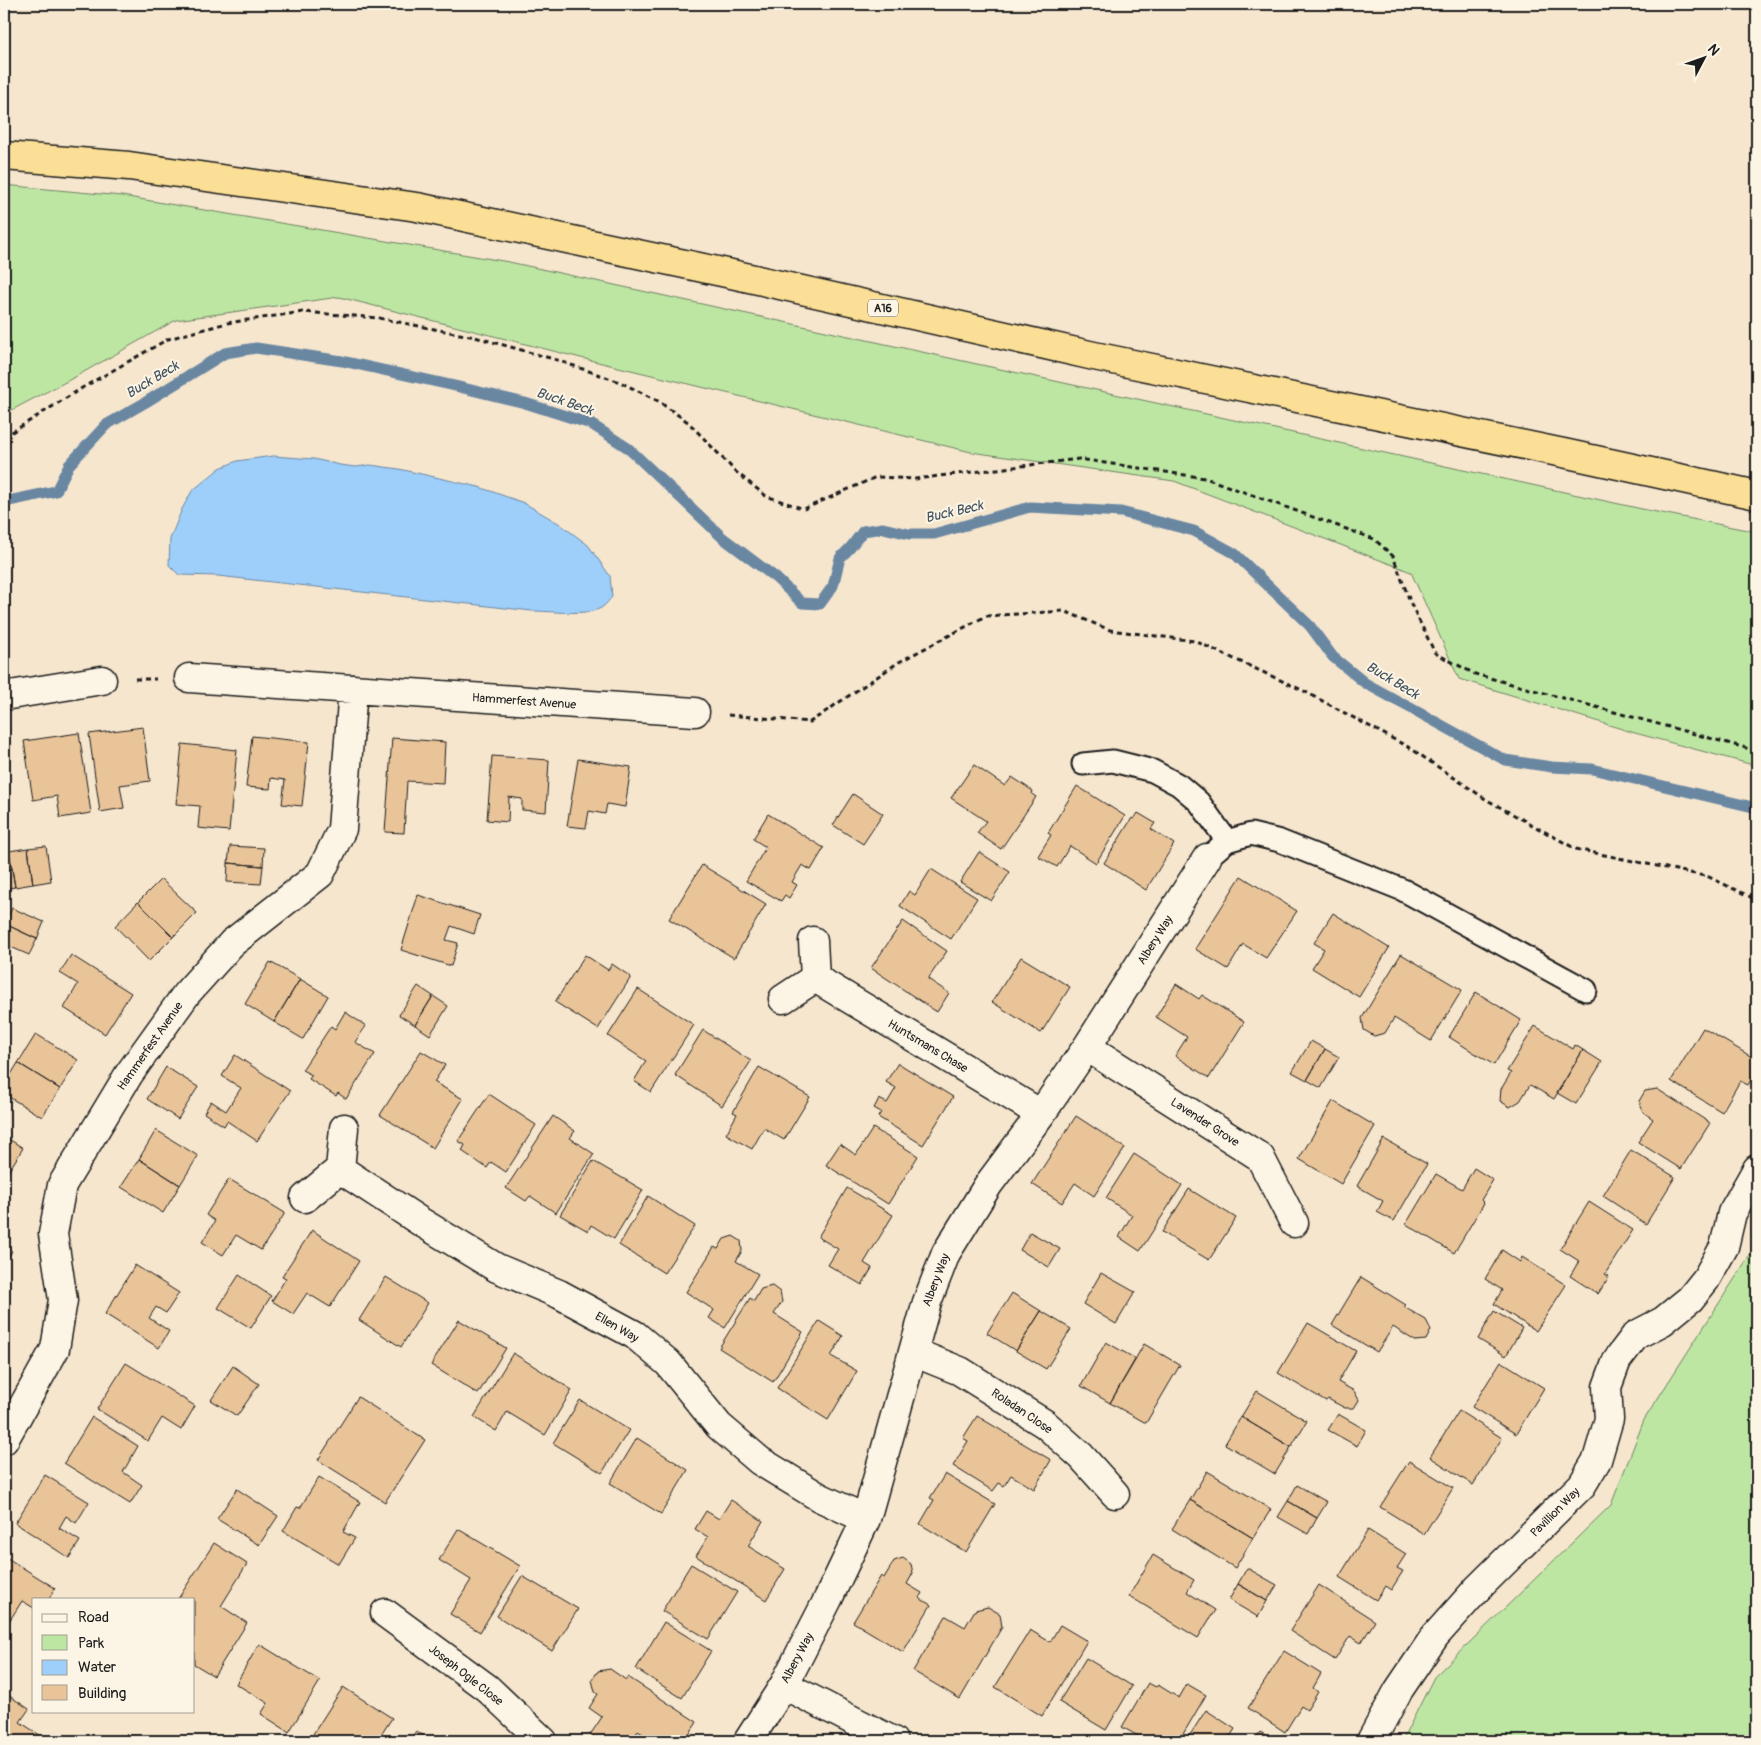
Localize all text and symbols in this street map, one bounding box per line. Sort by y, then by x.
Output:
north arrow [1678,32,1728,82]
text: N [1704,41,1723,59]
road number: A16 [868,300,898,316]
water label: Buck Beck [123,356,183,402]
water label: Buck Beck [534,384,596,419]
water label: Buck Beck [924,496,986,526]
water label: Buck Beck [1363,658,1423,703]
street label: Hammerfest Avenue [471,690,577,713]
street label: Albery Way [1134,913,1176,968]
street label: Hammerfest Avenue [114,999,187,1093]
street label: Huntsmans Chase [885,1017,971,1076]
street label: Lavender Grove [1168,1095,1242,1150]
street label: Albery Way [920,1252,953,1309]
street label: Ellen Way [592,1309,641,1346]
street label: Roladan Close [988,1386,1055,1437]
street label: Pavillion Way [1528,1485,1583,1540]
legend [32,1598,195,1712]
text: Road [78,1608,109,1627]
street label: Albery Way [778,1630,817,1686]
text: Park [78,1634,105,1653]
street label: Joseph Ogle Close [425,1642,506,1709]
text: Water [78,1658,117,1677]
text: Building [78,1684,126,1703]

